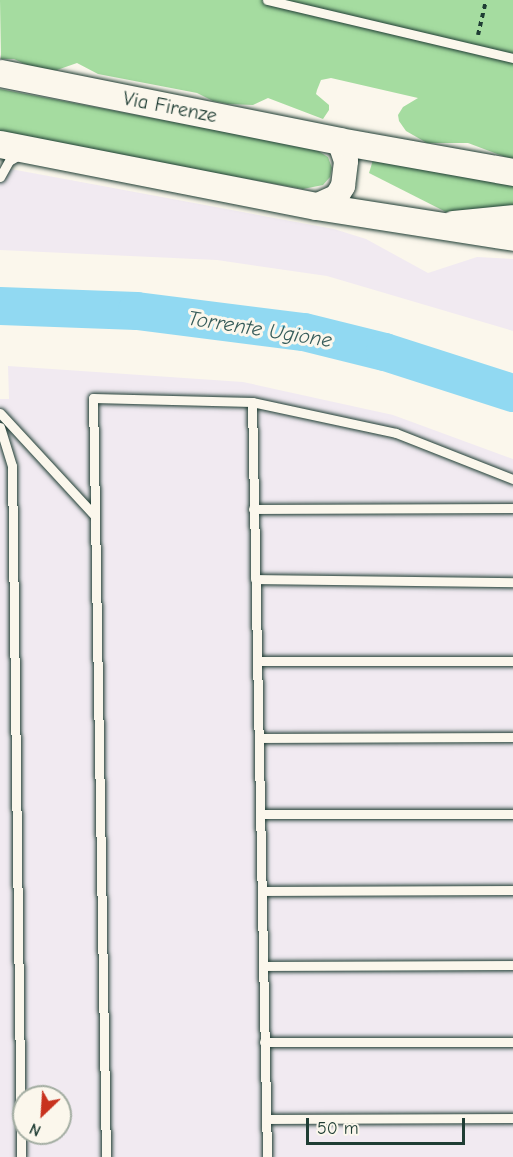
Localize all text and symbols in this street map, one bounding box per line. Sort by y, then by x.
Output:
street label: Via Firenze [121,86,219,128]
water label: Torrente Ugione [186,305,334,353]
north arrow [12,1085,72,1145]
scale bar [309,1106,468,1144]
text: 50 m [317,1118,359,1139]
text: N [27,1119,44,1140]

